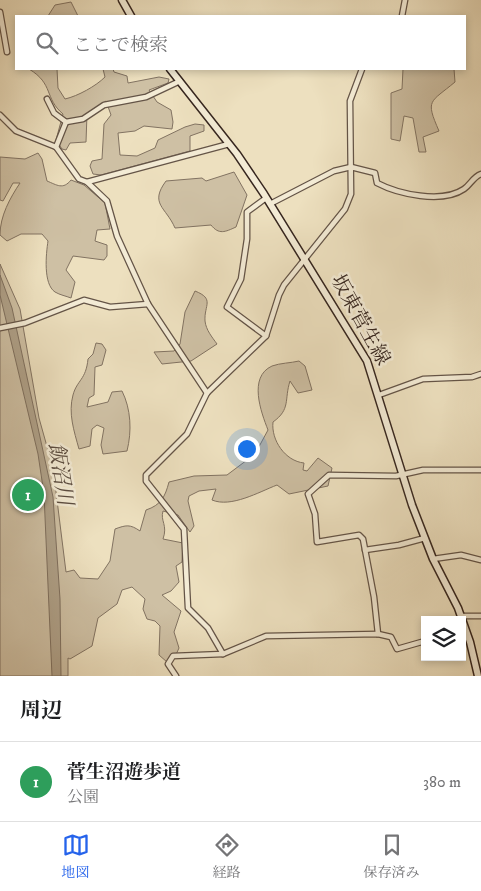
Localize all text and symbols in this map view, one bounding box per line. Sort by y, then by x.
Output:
search box [15,15,466,70]
icon: search [33,29,61,57]
text: ここで検索 [73,34,168,57]
street label: 坂東菅生線 [325,270,395,370]
your location [234,436,260,462]
water label: 飯沼川 [42,441,78,509]
pin: 1 [12,476,44,514]
map controls [421,616,466,661]
button: layers [421,616,466,661]
text: 周辺 [20,698,62,724]
text: 菅生沼遊歩道 [67,761,181,784]
text: 1 [33,772,39,792]
text: 380 m [423,772,461,792]
text: 公園 [67,787,99,807]
tab: 地図 [62,831,90,882]
tab: 経路 [213,831,241,882]
tab: 保存済み [364,831,420,882]

